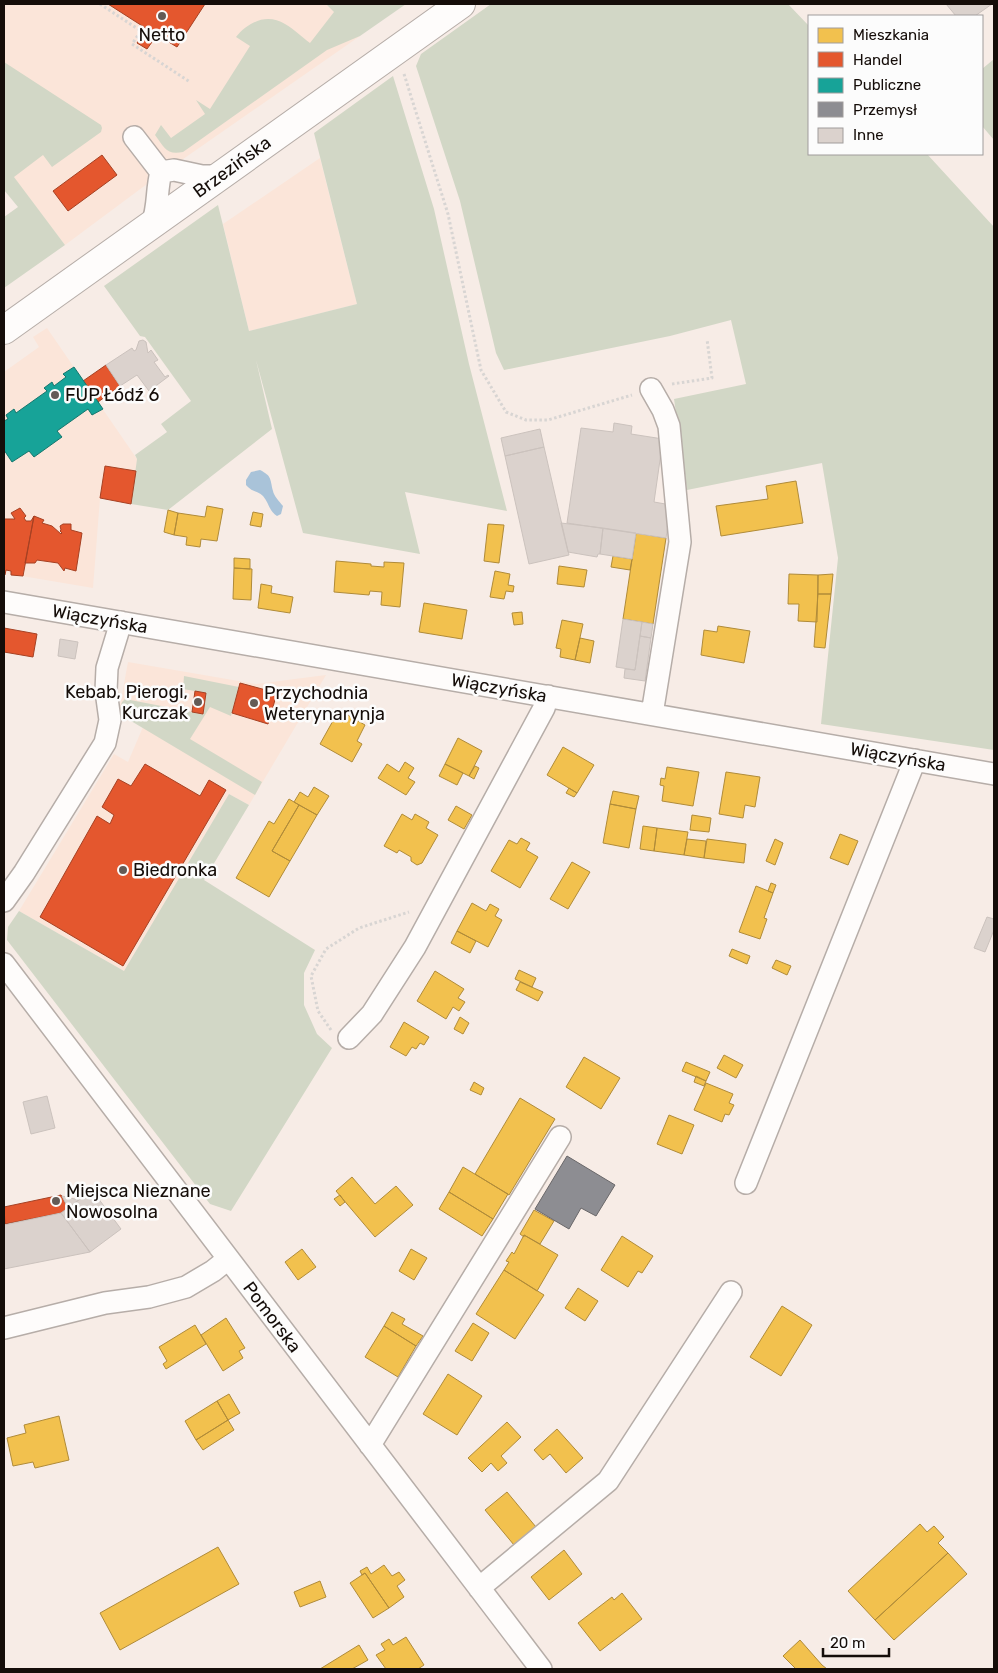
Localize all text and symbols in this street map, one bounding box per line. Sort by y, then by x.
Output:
marker: Netto [156,10,168,22]
legend [808,15,983,155]
place label: Netto [139,24,185,46]
text: Mieszkania [853,26,929,44]
text: Handel [853,51,902,69]
text: Publiczne [853,76,921,94]
text: Przemysł [853,101,917,119]
text: Inne [853,126,884,144]
street label: Brzezińska [189,131,275,203]
place label: FUP Łódź 6 [65,384,159,406]
marker: FUP Łódź 6 [49,389,61,401]
street label: Wiączyńska [50,600,150,638]
street label: Wiączyńska [449,669,549,707]
place label: Kebab, Pierogi, Kurczak [65,681,189,724]
place label: Przychodnia Weterynarynja [264,682,385,725]
marker: Kebab, Pierogi, Kurczak [192,696,204,708]
marker: Przychodnia Weterynarynja [248,697,260,709]
street label: Wiączyńska [848,738,948,776]
place label: Biedronka [133,859,217,881]
marker: Biedronka [117,864,129,876]
place label: Miejsca Nieznane Nowosolna [66,1180,211,1223]
marker: Miejsca Nieznane Nowosolna [50,1195,62,1207]
street label: Pomorska [238,1277,306,1357]
scale bar [823,1626,889,1658]
text: 20 m [830,1634,865,1652]

